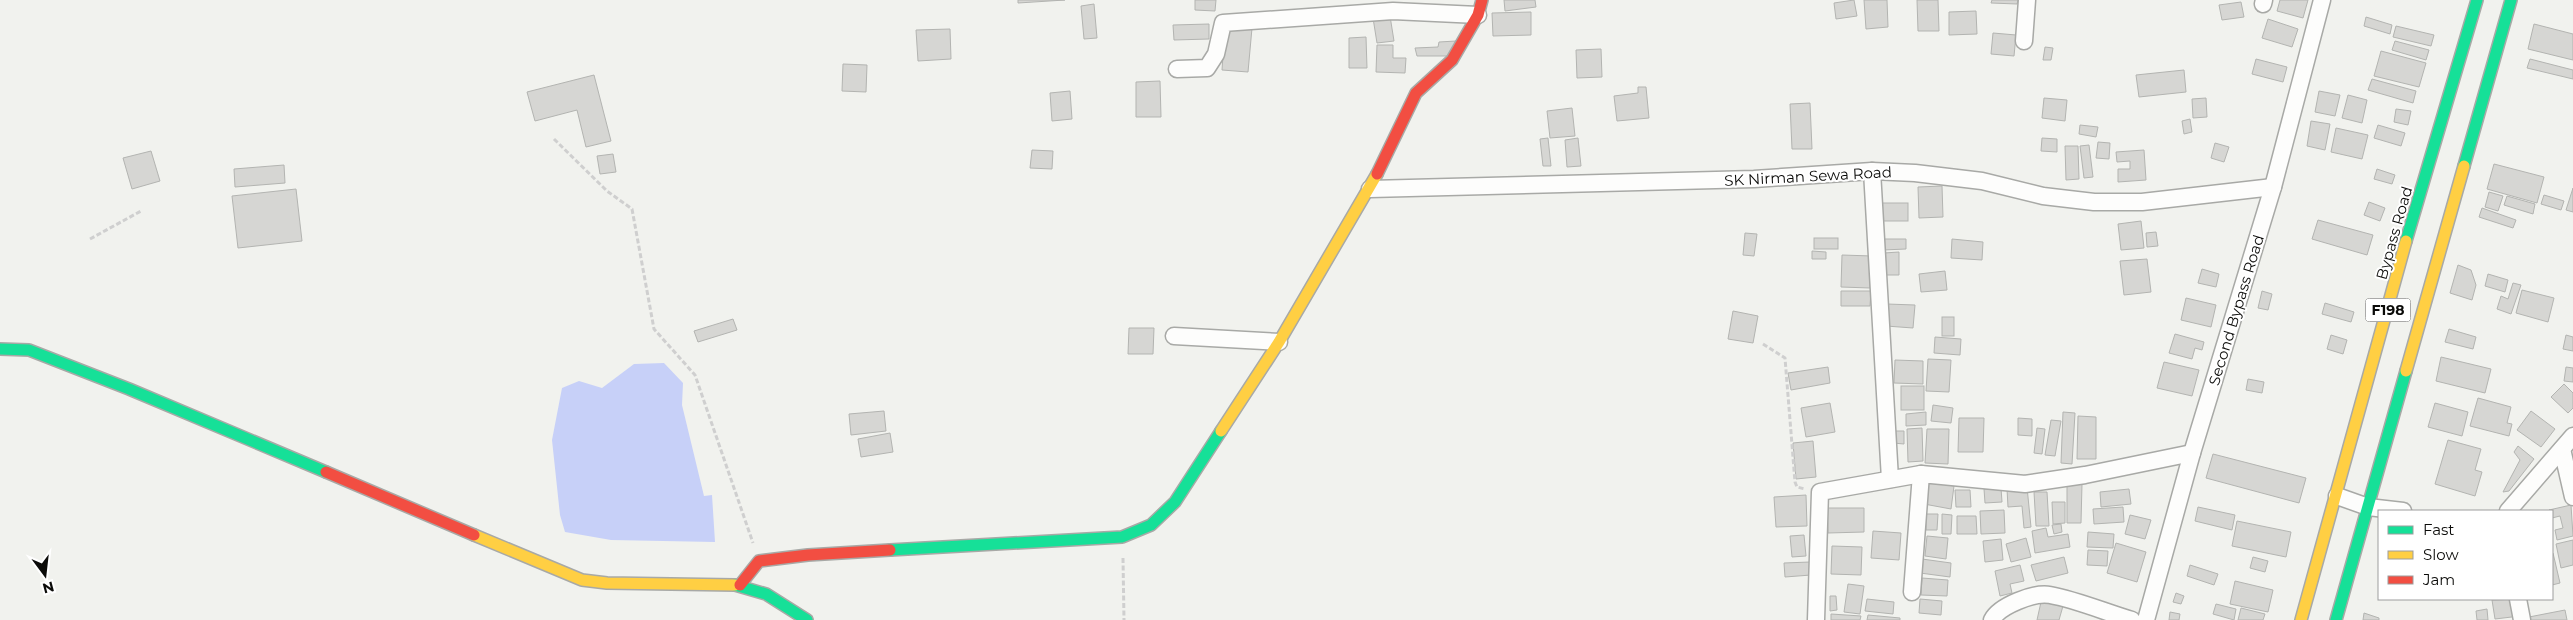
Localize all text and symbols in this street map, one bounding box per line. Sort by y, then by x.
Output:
street label: SK Nirman Sewa Road [1724,162,1892,190]
street label: Bypass Road [2372,184,2416,282]
street label: Second Bypass Road [2204,232,2268,388]
road number: F198 [2366,298,2410,322]
legend [2378,510,2553,600]
text: Fast [2423,520,2454,539]
text: Slow [2423,545,2459,564]
north arrow [20,550,70,600]
text: Jam [2422,570,2455,589]
text: N [41,577,56,598]

